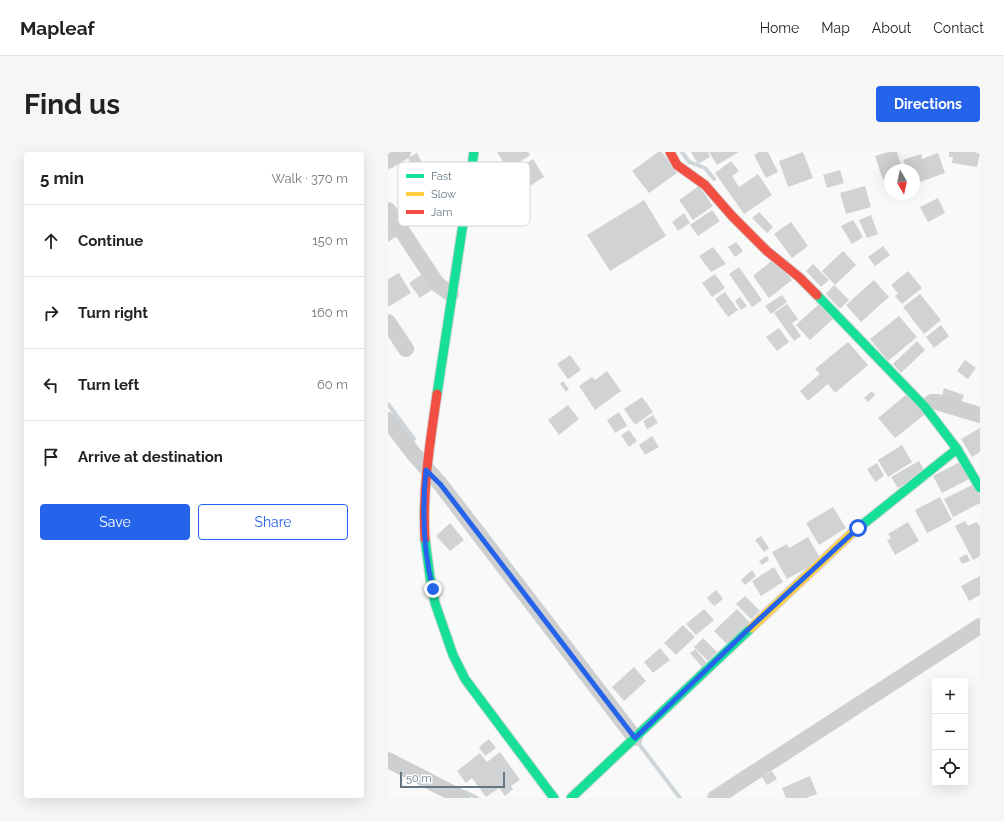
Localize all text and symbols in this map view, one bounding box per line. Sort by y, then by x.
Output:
text: Mapleaf [20,17,95,39]
text: Home [760,20,799,36]
text: Map [821,20,850,36]
text: About [872,20,911,36]
text: Contact [933,20,984,36]
button: Directions [876,86,980,122]
text: Find us [24,88,120,121]
legend [398,162,530,226]
north arrow [884,164,920,200]
text: 5 min [40,168,84,188]
text: Fast [431,170,452,183]
text: Walk · 370 m [271,171,348,186]
text: Slow [431,188,456,201]
text: Jam [431,206,452,219]
icon: ahead [40,230,62,252]
text: Continue [78,232,143,250]
text: 150 m [312,233,348,248]
icon: right [40,302,62,324]
text: Turn right [78,304,148,322]
text: 160 m [311,305,348,320]
icon: left [40,374,62,396]
text: Turn left [78,376,139,394]
text: 60 m [317,377,348,392]
icon: arrive [40,446,62,468]
text: Arrive at destination [78,448,223,466]
button: Save [40,504,190,540]
button: Share [198,504,348,540]
route start [849,519,867,537]
route end [424,580,442,598]
map controls [932,678,968,786]
button: + [932,678,968,714]
button: − [932,714,968,750]
button: locate [932,750,968,786]
scale bar [400,770,505,789]
text: 50 m [406,772,432,785]

